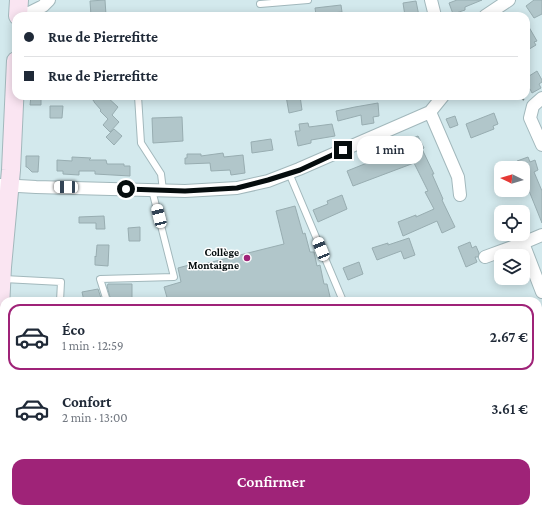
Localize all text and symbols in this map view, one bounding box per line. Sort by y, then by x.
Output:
text: Rue de Pierrefitte [48,29,158,45]
text: Rue de Pierrefitte [48,68,158,84]
callout: 1 min [357,136,423,164]
route end [334,141,352,159]
text: 1 min [376,142,404,157]
north arrow [494,161,530,197]
map controls [494,161,530,285]
route start [117,180,135,198]
car [54,181,78,193]
car [150,203,168,229]
button: locate [494,205,530,241]
car [311,236,331,262]
place label: Collège Montaigne [188,246,239,271]
button: layers [494,249,530,285]
marker: Collège Montaigne [242,253,252,263]
icon: car [14,319,50,355]
text: Éco [62,322,85,338]
text: 2.67 € [490,329,528,345]
text: 1 min · 12:59 [62,338,124,353]
icon: car [14,391,50,427]
text: Confort [62,394,111,410]
text: 3.61 € [491,401,528,417]
text: 2 min · 13:00 [62,410,128,425]
button: Confirmer [12,459,530,505]

